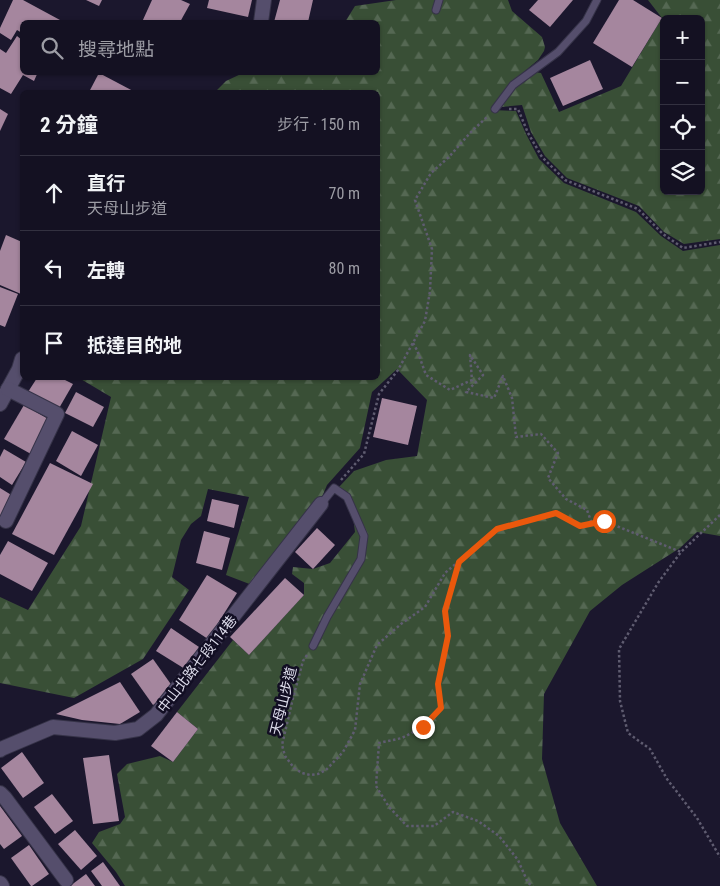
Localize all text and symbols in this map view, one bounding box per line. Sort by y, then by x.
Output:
map controls [660,15,705,195]
button: + [660,15,705,60]
search box [20,20,380,75]
icon: search [38,34,66,62]
text: 搜尋地點 [78,38,154,61]
button: − [660,60,705,105]
button: locate [660,105,705,150]
text: 2 分鐘 [40,113,97,137]
text: 步行 · 150 m [277,115,360,134]
button: layers [660,150,705,195]
text: 直行 [87,172,125,195]
icon: ahead [40,179,68,207]
text: 70 m [328,184,360,203]
text: 天母山步道 [87,199,167,218]
icon: left [40,254,68,282]
text: 左轉 [87,259,125,282]
text: 80 m [328,259,360,278]
icon: arrive [40,329,68,357]
text: 抵達目的地 [87,334,182,357]
route start [593,510,616,533]
street label: 中山北路七段114巷 [154,612,240,716]
street label: 天母山步道 [267,665,299,737]
route end [412,716,435,739]

